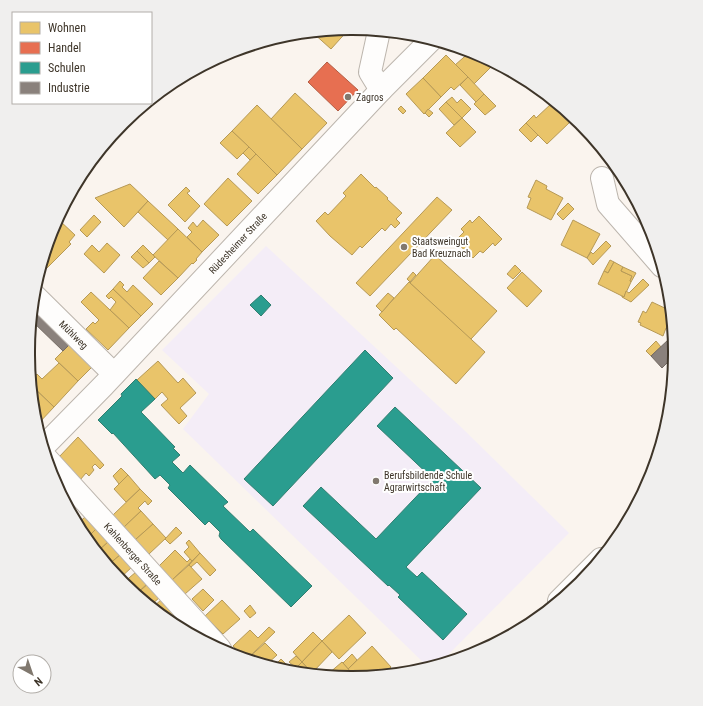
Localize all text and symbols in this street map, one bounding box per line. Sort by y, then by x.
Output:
legend [12,12,152,104]
text: Wohnen [48,21,86,35]
text: Handel [48,41,81,55]
text: Schulen [48,61,86,75]
text: Industrie [48,81,90,95]
marker: Zagros [343,92,353,102]
place label: Zagros [356,92,384,103]
street label: Rüdesheimer Straße [207,210,269,276]
place label: Staatsweingut Bad Kreuznach [412,236,471,259]
marker: Staatsweingut Bad Kreuznach [399,242,409,252]
street label: Mühlweg [57,318,90,351]
place label: Berufsbildende Schule Agrarwirtschaft [384,470,472,493]
marker: Berufsbildende Schule Agrarwirtschaft [371,476,381,486]
street label: Kahlenberger Straße [102,521,164,588]
north arrow [12,654,52,694]
text: N [31,674,45,689]

